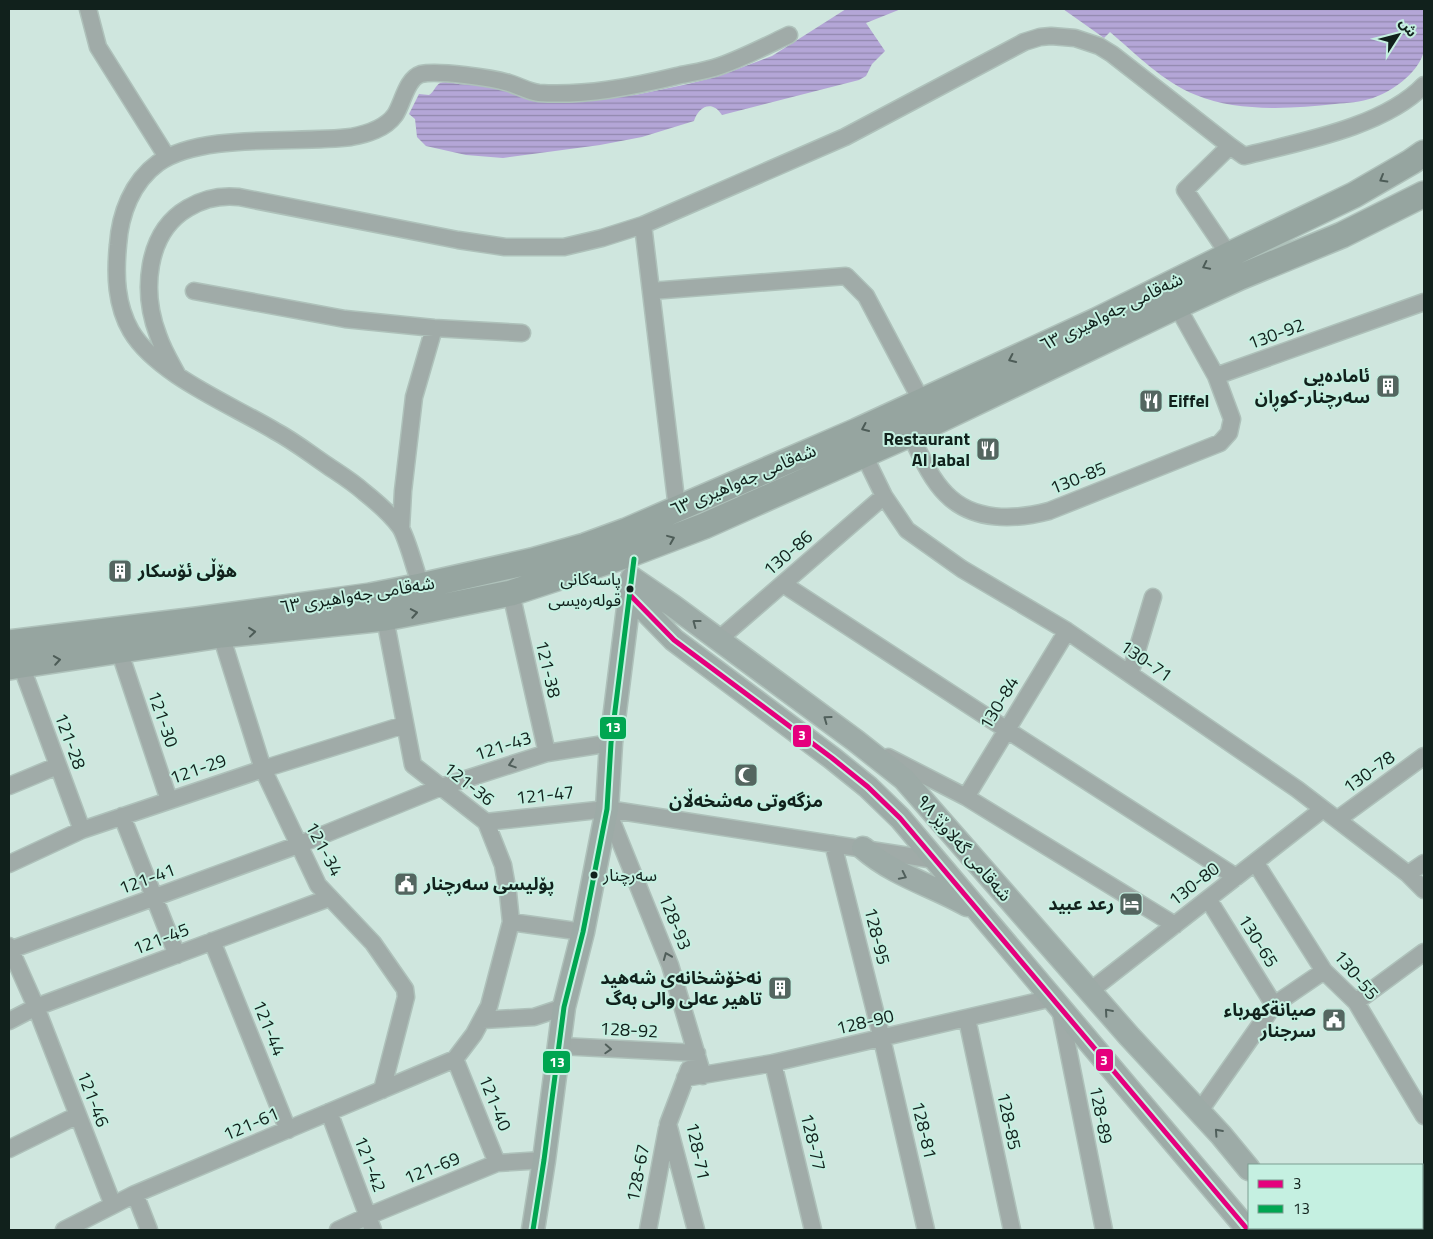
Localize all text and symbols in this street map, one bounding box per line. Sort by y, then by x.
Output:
north arrow [1373,10,1423,60]
text: ش [1395,13,1423,41]
one-way arrow [1379,172,1388,182]
one-way arrow [1202,260,1211,270]
street label: شەقامی جەواهیری ٦٣ [1034,265,1187,358]
street label: 130-92 [1244,311,1308,356]
one-way arrow [1008,353,1017,363]
place label: ئامادەیی سەرچنار-کوڕان [1255,362,1370,412]
building icon: ئامادەیی سەرچنار-کوڕان [1375,373,1401,399]
place label: Eiffel [1168,387,1209,414]
restaurant icon: Eiffel [1138,388,1164,414]
one-way arrow [861,421,870,432]
place label: Restaurant Al Jabal [883,425,970,473]
street label: شەقامی جەواهیری ٦٣ [665,436,820,523]
restaurant icon: Restaurant Al Jabal [975,436,1001,462]
street label: 130-85 [1046,454,1110,501]
street label: 130-86 [757,523,819,582]
one-way arrow [666,535,674,545]
place label: هۆڵی ئۆسکار [137,557,237,584]
building icon: هۆڵی ئۆسکار [107,558,133,584]
place label: پاسەکانی قولەرەیسی [548,566,621,613]
street label: شەقامی جەواهیری ٦٣ [277,569,437,620]
marker: پاسەکانی قولەرەیسی [625,584,635,594]
one-way arrow [409,608,418,618]
one-way arrow [692,620,702,629]
one-way arrow [249,627,257,638]
street label: 130-71 [1115,633,1178,688]
street label: 121-38 [529,637,568,700]
one-way arrow [53,655,61,665]
street label: 130-84 [972,671,1025,735]
street label: 121-30 [141,687,186,751]
street label: 121-28 [48,709,93,773]
line badge: 13 [599,716,627,740]
text: 13 [605,716,621,737]
one-way arrow [824,717,833,725]
street label: 121-43 [471,724,535,767]
line badge: 3 [792,724,812,748]
text: 3 [798,724,806,745]
street label: 130-78 [1337,744,1400,800]
street label: 121-29 [166,746,230,791]
street label: 121-36 [438,755,501,812]
one-way arrow [509,759,517,769]
mosque icon: مزگەوتی مەشخەڵان [733,762,759,788]
street label: 121-47 [515,778,575,811]
place label: مزگەوتی مەشخەڵان [669,787,823,814]
street label: شەقامی گەلاوێژ ٩٨ [910,788,1019,907]
street label: 121-34 [299,817,350,881]
street label: 130-80 [1162,855,1225,912]
street label: 121-41 [115,856,179,901]
place label: سەرچنار [602,862,657,888]
place label: پۆلیسی سەرچنار [423,870,554,897]
marker: سەرچنار [589,870,599,880]
one-way arrow [898,870,907,880]
public building icon: پۆلیسی سەرچنار [393,871,419,897]
street label: 128-93 [652,890,699,954]
place label: رعد عبيد [1048,890,1114,917]
hotel icon: رعد عبيد [1118,891,1144,917]
street label: 128-95 [857,904,898,967]
street label: 130-65 [1232,909,1285,973]
street label: 121-45 [129,915,193,962]
street label: 130-55 [1327,944,1385,1006]
one-way arrow [663,952,673,961]
place label: نەخۆشخانەی شەهید تاهیر عەلی والی بەگ [600,964,763,1012]
building icon: نەخۆشخانەی شەهید تاهیر عەلی والی بەگ [767,975,793,1001]
street label: 121-44 [246,996,293,1060]
place label: صيانةكهرباء سرجنار [1224,996,1316,1044]
street label: 128-90 [833,1002,896,1041]
public building icon: صيانةكهرباء سرجنار [1321,1007,1347,1033]
one-way arrow [1105,1009,1114,1018]
street label: 128-92 [599,1014,659,1045]
one-way arrow [605,1043,613,1054]
line badge: 3 [1095,1048,1114,1072]
text: 3 [1100,1049,1108,1070]
line badge: 13 [542,1050,571,1074]
text: 13 [549,1051,565,1072]
street label: 121-46 [70,1067,117,1131]
street label: 121-40 [472,1071,519,1135]
street label: 128-89 [1083,1084,1120,1146]
street label: 128-85 [990,1090,1029,1152]
street label: 128-81 [905,1098,944,1161]
street label: 121-61 [219,1100,283,1147]
street label: 128-77 [794,1110,833,1173]
street label: 128-71 [679,1120,718,1182]
one-way arrow [1214,1129,1223,1138]
street label: 121-42 [347,1132,394,1196]
street label: 128-67 [619,1142,656,1204]
street label: 121-69 [400,1144,464,1191]
legend [1248,1164,1423,1229]
text: 3 [1293,1172,1301,1195]
text: 13 [1293,1197,1310,1220]

